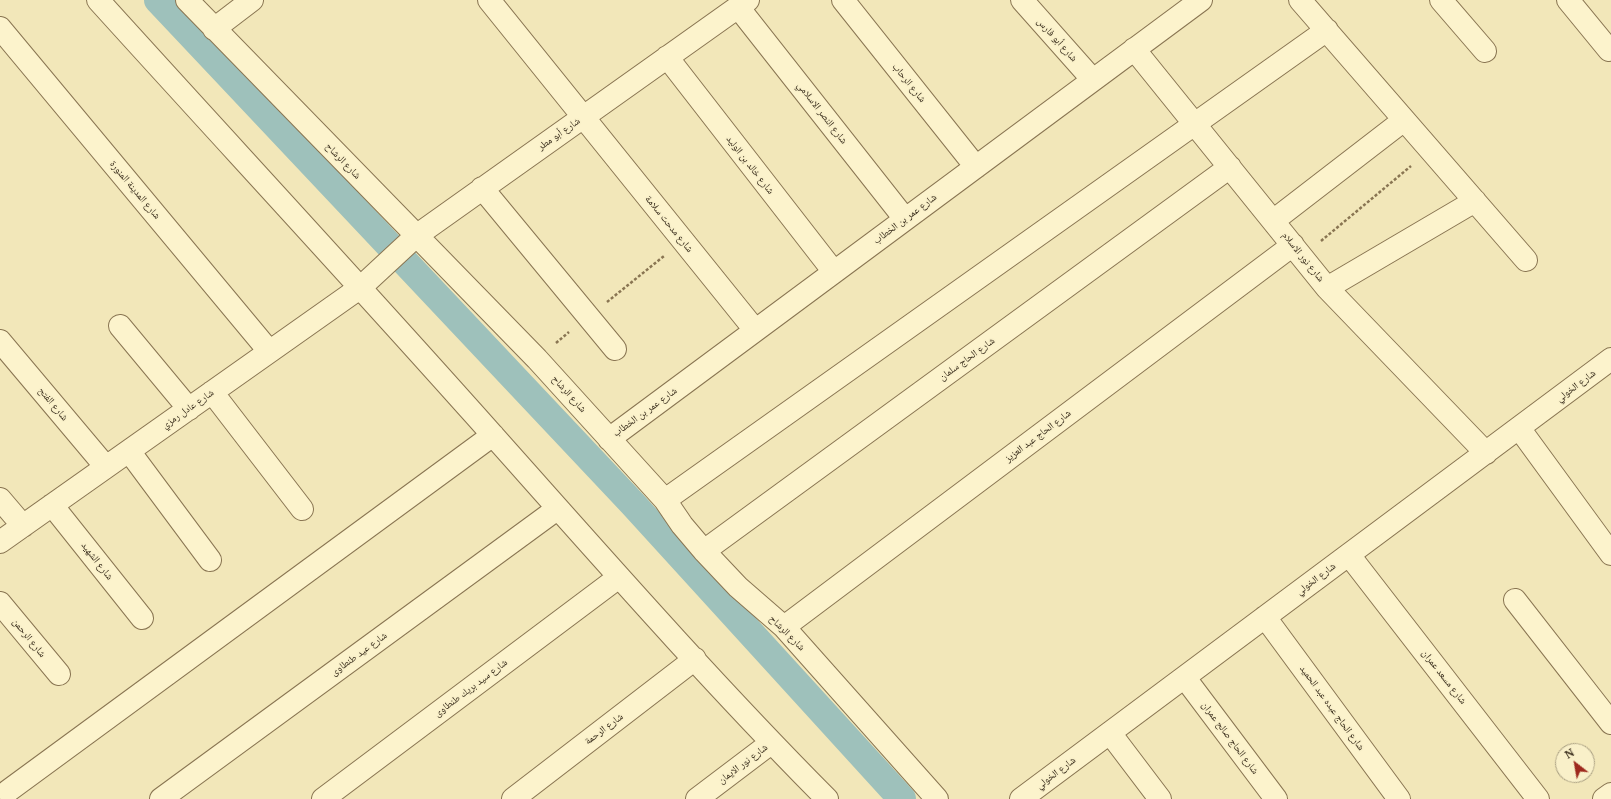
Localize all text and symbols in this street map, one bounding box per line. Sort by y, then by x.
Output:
street label: شارع أبو فارس [1034,16,1080,64]
street label: شارع الرحاب [890,61,928,105]
street label: شارع النصر الاسلامي [794,80,850,146]
street label: شارع أبو مطر [536,115,582,153]
street label: شارع خالد بن الوليد [723,133,777,197]
street label: شارع الرشاح [323,140,363,182]
street label: شارع المدينة المنورة [107,158,163,222]
street label: شارع عمر بن الخطاب [871,191,939,247]
street label: شارع مدحت سلامة [642,193,696,255]
street label: شارع نور الاسلام [1279,230,1327,284]
street label: شارع الحاج سلمان [937,335,997,383]
street label: شارع الخولي [1554,367,1598,405]
street label: شارع الرشاح [549,373,589,415]
street label: شارع الفتح [35,385,71,423]
street label: شارع عمر بن الخطاب [611,385,679,439]
street label: شارع عادل رمزي [160,387,216,431]
street label: شارع الحاج عبد العزيز [1003,407,1073,465]
street label: شارع الشهيد [78,540,116,582]
street label: شارع الخولي [1294,560,1338,598]
street label: شارع الرشاح [767,613,807,653]
street label: شارع الرحمن [10,616,48,660]
street label: شارع عيد طنطاوى [328,630,390,678]
street label: شارع مسعد عمران [1419,647,1469,707]
street label: شارع سيد بريك طنطاوى [432,657,510,719]
street label: شارع الحاج عبده عبد الحميد [1297,663,1367,753]
street label: شارع الحاج صالح عمران [1199,699,1261,777]
street label: شارع الرحمة [582,711,626,747]
street label: شارع نور الايمان [716,741,770,787]
north arrow [1555,743,1595,783]
text: N [1561,744,1577,762]
street label: شارع الخولي [1034,754,1078,792]

